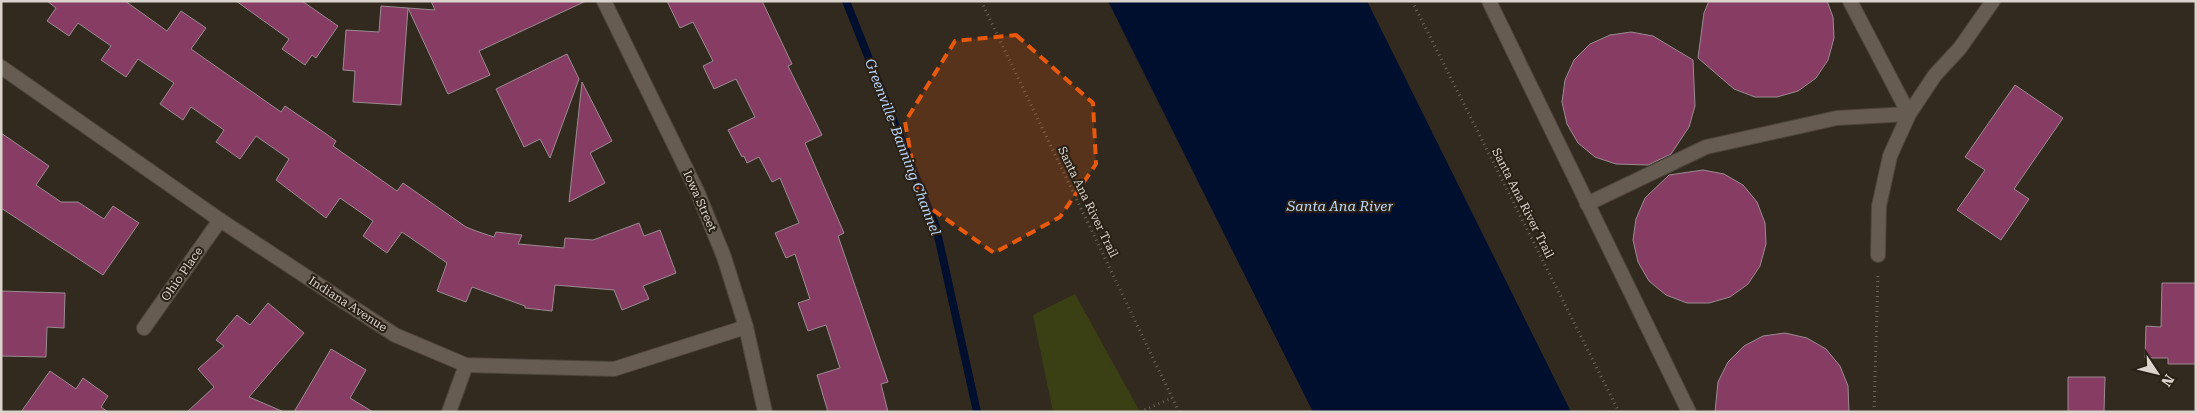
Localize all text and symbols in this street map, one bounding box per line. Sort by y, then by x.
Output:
water label: Greenville-Banning Channel [862,56,944,238]
street label: Santa Ana River Trail [1055,144,1121,260]
street label: Santa Ana River Trail [1489,146,1557,261]
street label: Iowa Street [680,168,720,234]
water label: Santa Ana River [1286,198,1393,214]
street label: Ohio Place [158,244,206,304]
street label: Indiana Avenue [306,273,390,335]
north arrow [2132,348,2182,398]
text: N [2158,371,2177,390]

